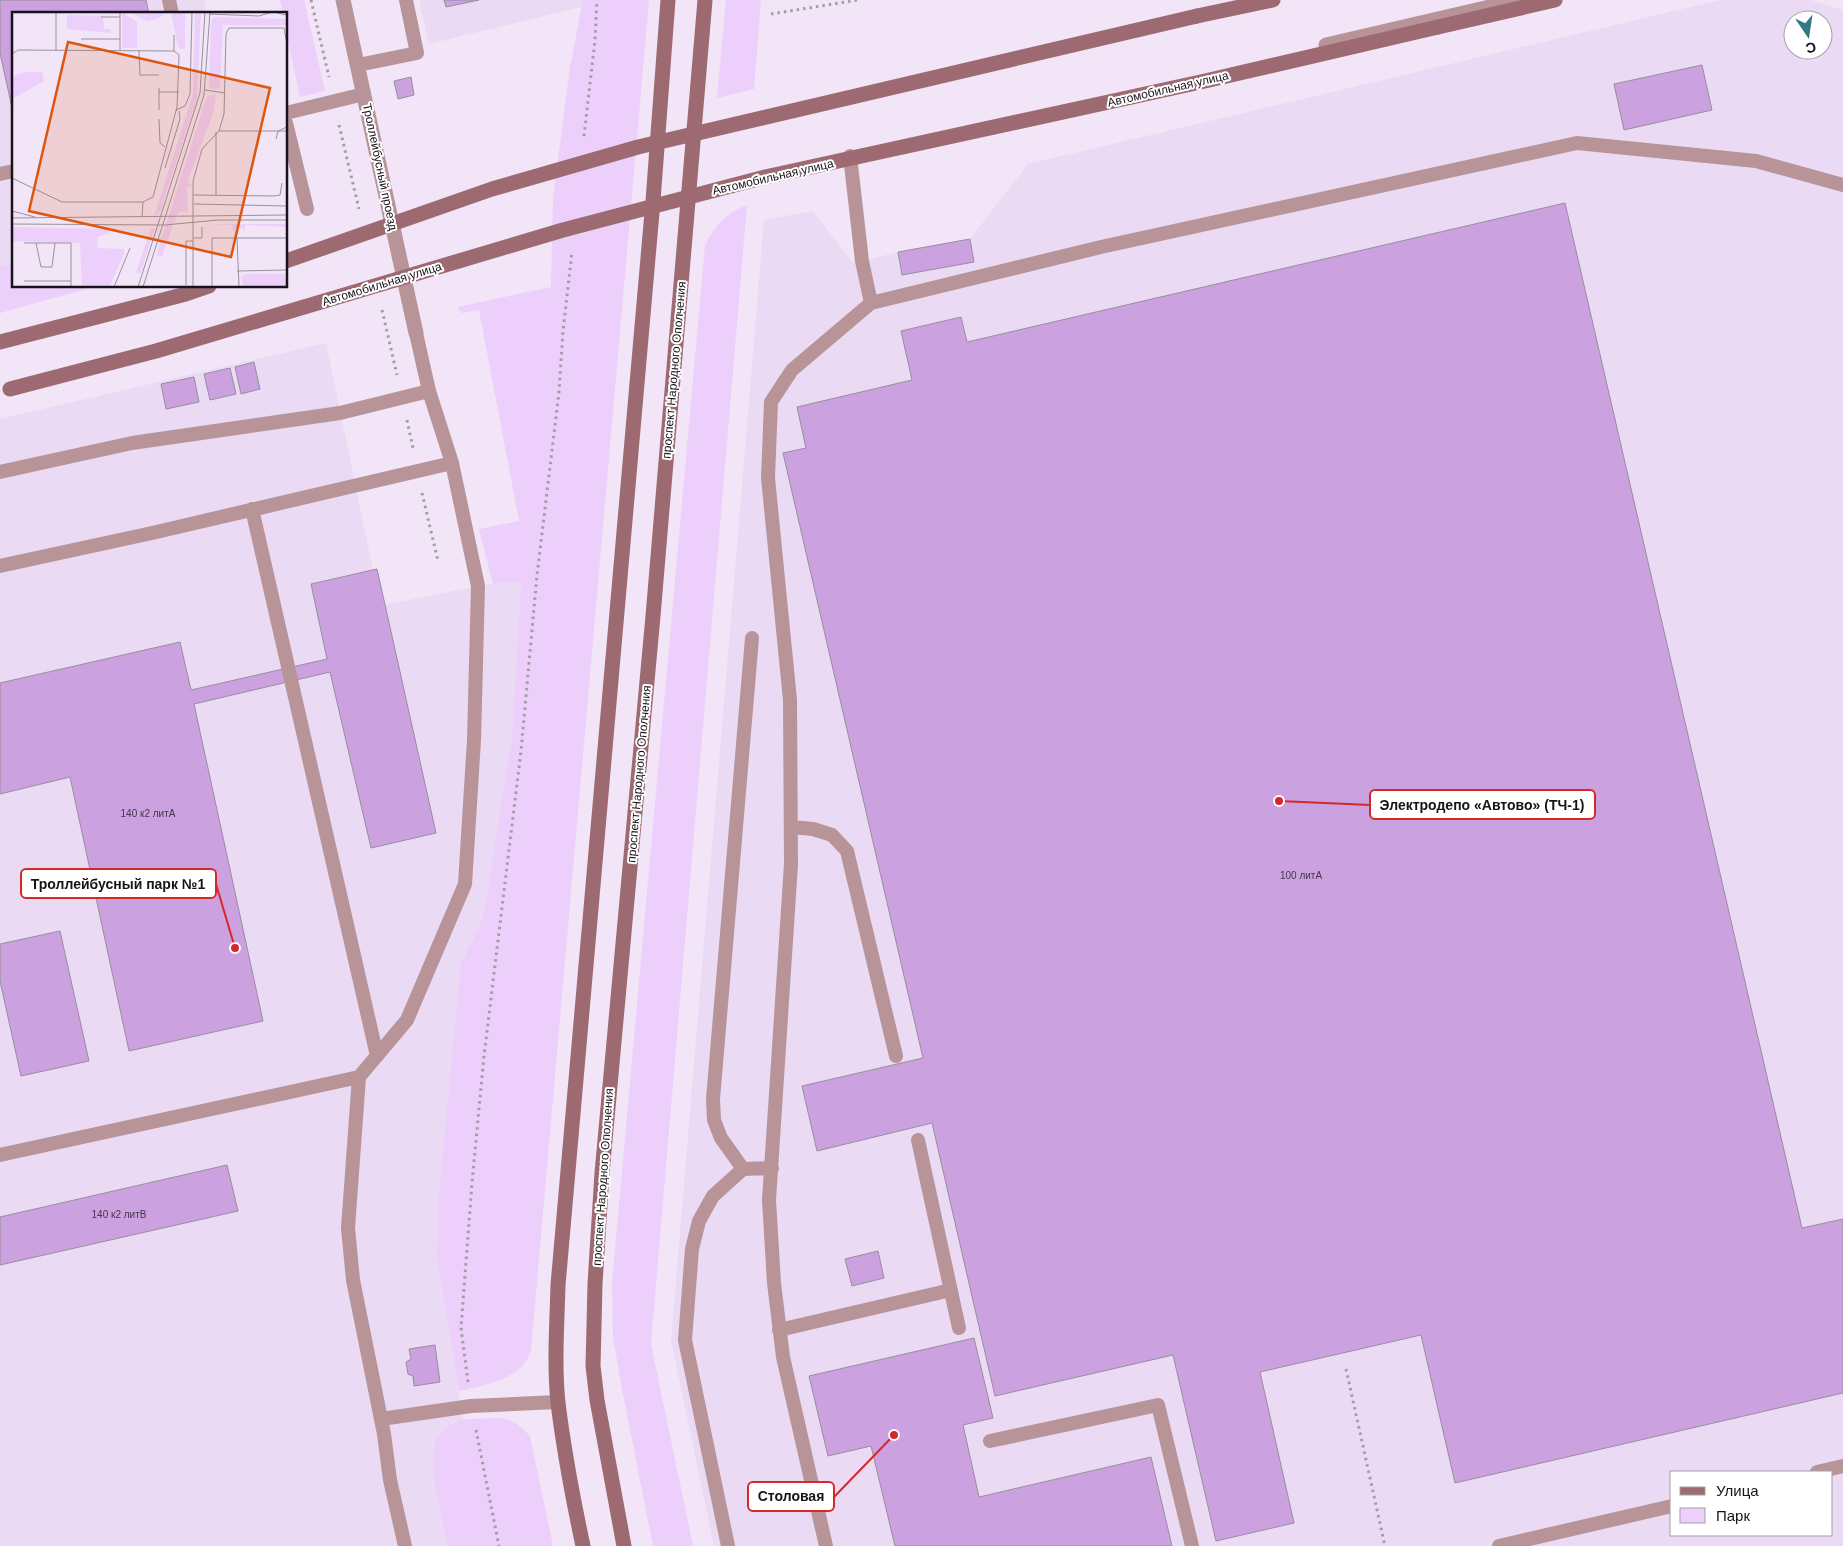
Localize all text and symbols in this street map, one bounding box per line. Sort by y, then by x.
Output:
north arrow [1783,10,1833,60]
inset map [12,12,288,288]
text: С [1804,39,1818,57]
street label: Автомобильная улица [1106,68,1230,110]
street label: Троллейбусный проезд [360,102,400,232]
street label: Автомобильная улица [711,156,835,198]
street label: Автомобильная улица [321,259,444,309]
street label: проспект Народного Ополчения [659,281,689,459]
street label: проспект Народного Ополчения [624,685,654,863]
callout: Электродепо «Автово» (ТЧ-1) [1370,790,1595,819]
text: Электродепо «Автово» (ТЧ-1) [1380,797,1584,813]
house number: 140 к2 литА [121,808,176,819]
callout: Троллейбусный парк №1 [21,869,216,898]
house number: 100 литА [1280,870,1322,881]
text: Троллейбусный парк №1 [31,876,205,892]
street label: проспект Народного Ополчения [590,1088,616,1266]
house number: 140 к2 литВ [92,1209,147,1220]
legend [1670,1471,1833,1536]
callout: Столовая [748,1482,834,1511]
text: Улица [1716,1482,1759,1499]
text: Столовая [758,1488,824,1504]
text: Парк [1716,1507,1750,1524]

